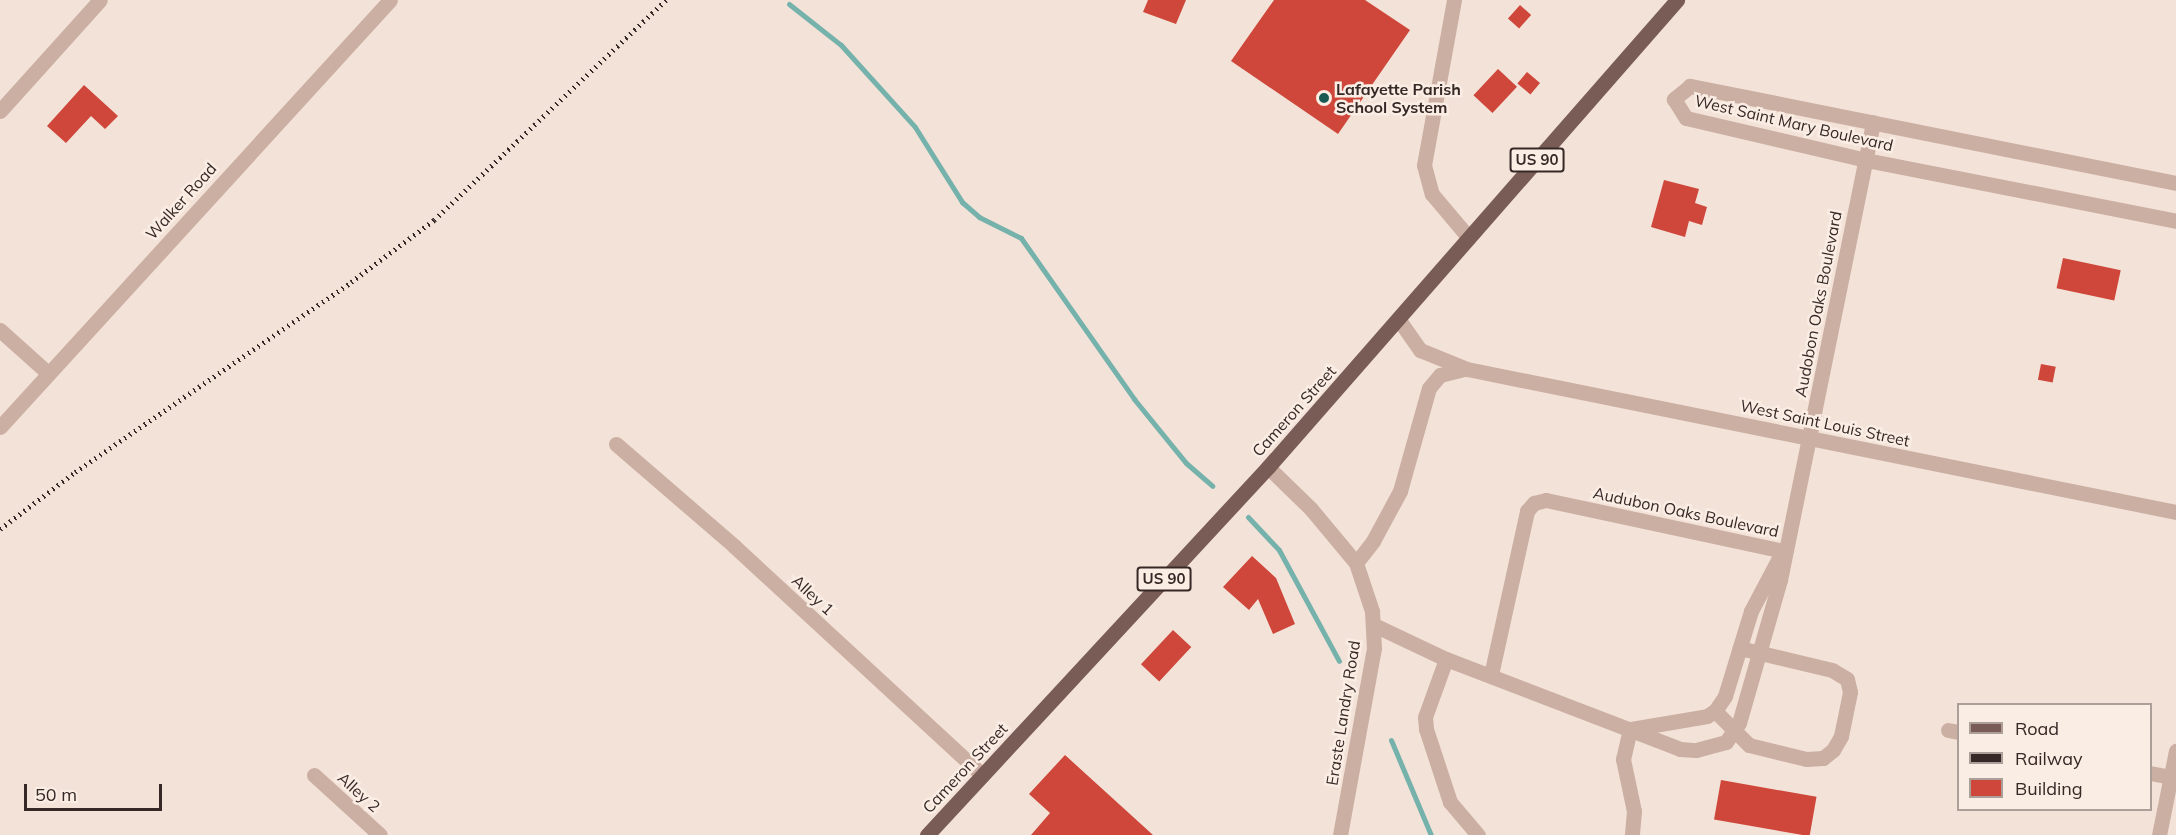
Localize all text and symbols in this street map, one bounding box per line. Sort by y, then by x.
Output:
place label: Lafayette Parish School System [1336,79,1461,117]
marker: Lafayette Parish School System [1317,91,1331,105]
street label: West Saint Mary Boulevard [1693,91,1895,155]
road number: US 90 [1508,148,1566,172]
street label: Walker Road [142,159,220,243]
street label: Audobon Oaks Boulevard [1791,209,1845,399]
street label: Cameron Street [1248,362,1340,460]
street label: West Saint Louis Street [1738,396,1912,450]
street label: Audubon Oaks Boulevard [1591,483,1781,541]
road number: US 90 [1136,567,1192,591]
street label: Alley 1 [788,571,838,619]
street label: Eraste Landry Road [1322,639,1364,787]
legend [1957,703,2152,811]
text: Road [2015,717,2059,740]
street label: Cameron Street [919,719,1011,817]
text: Railway [2015,747,2083,770]
street label: Alley 2 [334,768,384,816]
scale bar [27,772,165,810]
text: Building [2015,777,2083,800]
text: 50 m [35,783,77,806]

